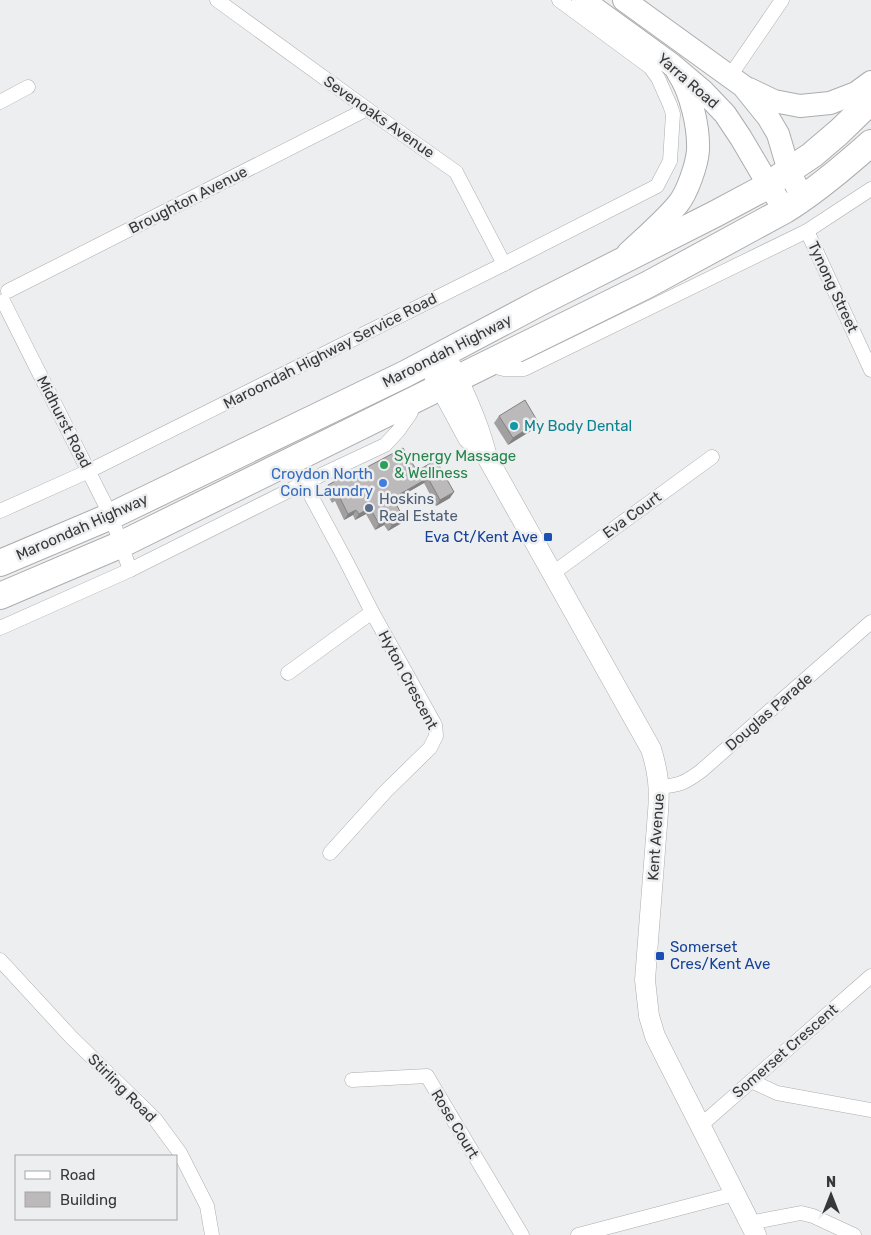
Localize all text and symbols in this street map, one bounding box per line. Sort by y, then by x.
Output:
street label: Yarra Road [654,50,722,112]
street label: Sevenoaks Avenue [320,72,438,162]
street label: Broughton Avenue [126,162,250,238]
street label: Tynong Street [804,239,862,336]
street label: Maroondah Highway Service Road [220,289,440,413]
street label: Maroondah Highway [379,311,515,391]
street label: Midhurst Road [33,373,95,471]
place label: My Body Dental [524,417,632,435]
marker: My Body Dental [508,420,520,432]
place label: Synergy Massage & Wellness [394,447,516,482]
marker: Synergy Massage & Wellness [378,459,390,471]
place label: Croydon North Coin Laundry [271,465,373,500]
marker: Croydon North Coin Laundry [377,477,389,489]
street label: Eva Court [599,488,665,542]
street label: Maroondah Highway [13,490,151,564]
place label: Hoskins Real Estate [379,490,458,525]
marker: Hoskins Real Estate [363,502,375,514]
place label: Eva Ct/Kent Ave [424,528,538,546]
marker: Eva Ct/Kent Ave [542,531,554,543]
street label: Hyton Crescent [374,627,442,733]
street label: Douglas Parade [722,669,816,755]
street label: Kent Avenue [644,793,668,881]
place label: Somerset Cres/Kent Ave [670,938,770,973]
marker: Somerset Cres/Kent Ave [654,950,666,962]
street label: Somerset Crescent [729,1000,842,1102]
street label: Stirling Road [84,1050,160,1126]
street label: Rose Court [427,1086,483,1162]
legend [15,1155,178,1220]
text: Road [60,1166,96,1184]
north arrow [806,1170,856,1220]
text: N [826,1174,836,1191]
text: Building [60,1191,117,1209]

